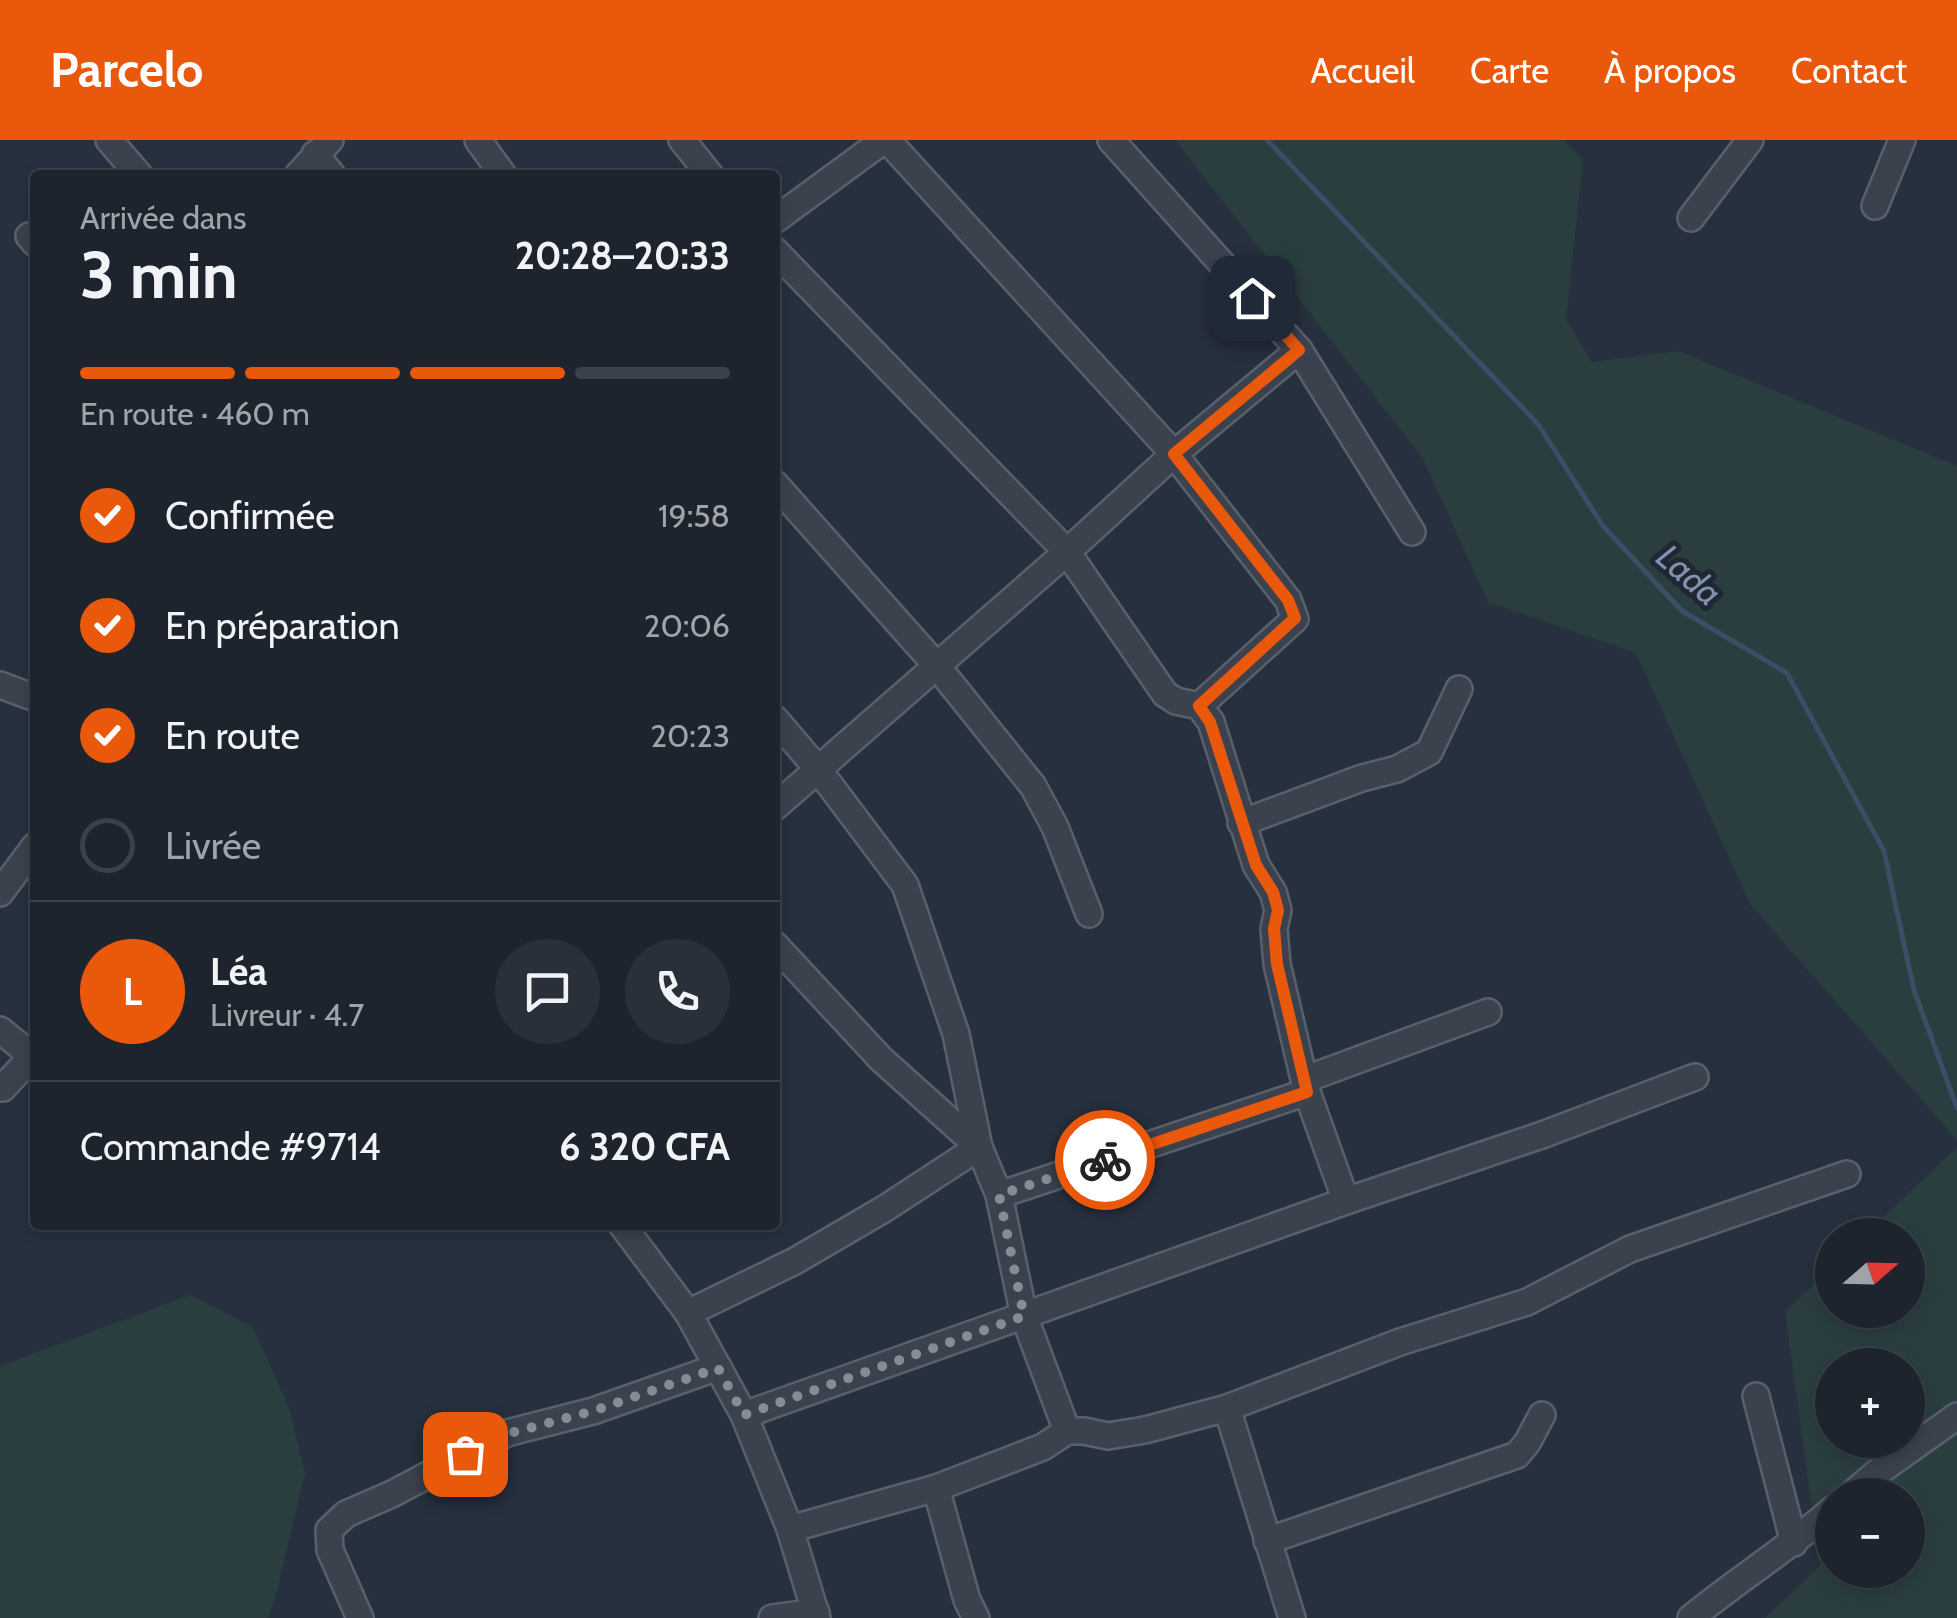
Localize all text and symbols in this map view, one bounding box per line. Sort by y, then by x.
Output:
text: Parcelo [50,41,203,99]
text: Accueil [1310,49,1415,92]
text: Carte [1470,49,1549,92]
text: À propos [1604,49,1736,92]
text: Contact [1791,49,1907,92]
text: Arrivée dans [80,198,246,237]
text: 20:28–20:33 [515,232,730,279]
text: 3 min [80,235,238,314]
pin [1210,256,1295,341]
icon: home [1225,271,1280,326]
text: En route · 460 m [80,394,310,433]
icon: check [80,488,135,543]
text: Confirmée [165,492,335,539]
text: 19:58 [658,496,730,535]
water label: Lada [1648,535,1731,615]
icon: check [80,598,135,653]
text: En préparation [165,602,400,649]
text: 20:06 [644,606,730,645]
icon: check [80,708,135,763]
text: En route [165,712,300,759]
text: 20:23 [650,716,730,755]
text: Livrée [165,822,261,869]
button: chat [495,939,600,1044]
button: phone [625,939,730,1044]
text: Léa [210,948,267,995]
text: L [123,968,142,1015]
text: Livreur · 4.7 [210,995,364,1034]
courier [1055,1110,1155,1210]
text: Commande #9714 [80,1123,381,1170]
text: 6 320 CFA [559,1123,730,1170]
icon: bike [1078,1133,1133,1188]
north arrow [1815,1218,1925,1328]
map controls [1815,1218,1925,1588]
button: + [1815,1348,1925,1458]
pin [423,1412,508,1497]
icon: bag [438,1427,493,1482]
button: − [1815,1478,1925,1588]

